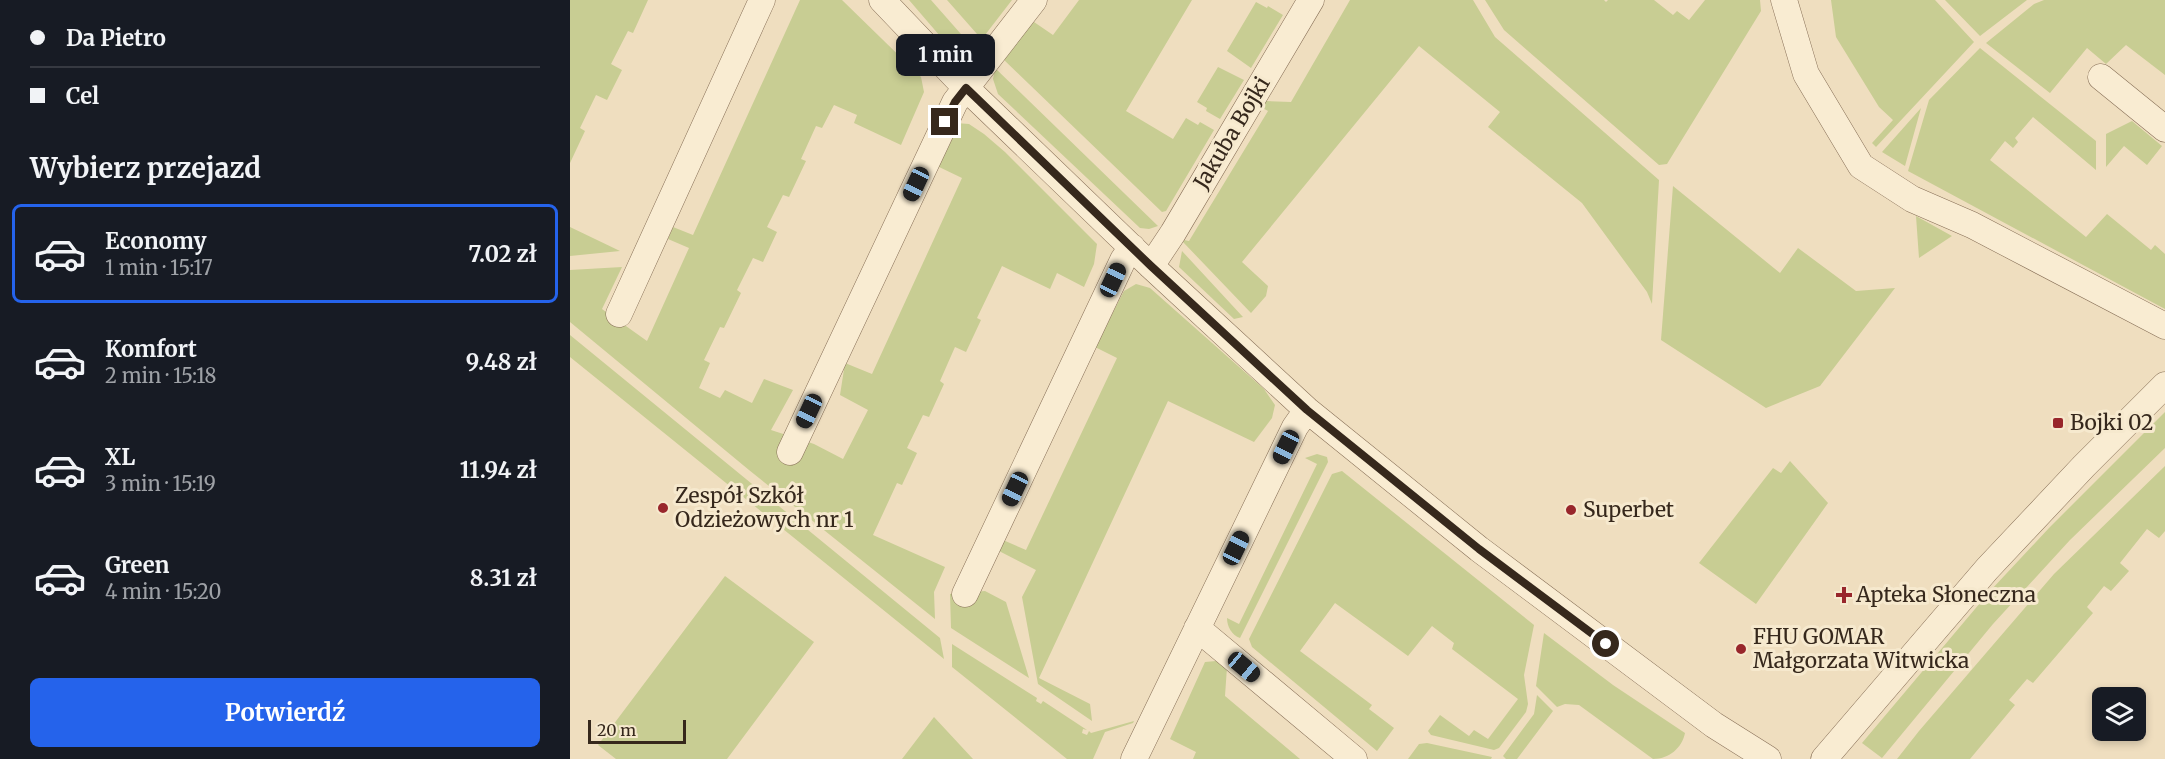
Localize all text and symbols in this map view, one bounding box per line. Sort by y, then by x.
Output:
text: Da Pietro [66,24,166,52]
callout: 1 min [896,35,994,77]
text: 1 min [918,42,973,67]
street label: Jakuba Bojki [1187,71,1276,195]
text: Cel [66,82,99,110]
route end [931,108,958,135]
text: Wybierz przejazd [30,151,261,185]
car [900,164,932,204]
icon: car [33,227,87,281]
text: Economy [105,227,206,255]
text: 7.02 zł [468,240,537,268]
text: 1 min · 15:17 [105,255,213,280]
car [1097,260,1129,300]
icon: car [33,335,87,389]
text: Komfort [105,335,197,363]
text: 9.48 zł [466,348,537,376]
text: 2 min · 15:18 [105,363,217,388]
car [793,391,825,431]
place label: Bojki 02 [2070,409,2153,436]
marker: Bojki 02 [2051,416,2065,430]
car [1270,427,1302,467]
icon: car [33,443,87,497]
text: XL [105,443,135,471]
text: 11.94 zł [460,456,537,484]
car [999,469,1031,509]
text: 3 min · 15:19 [105,471,216,496]
place label: Zespół Szkół Odzieżowych nr 1 [675,482,854,533]
place label: Superbet [1583,496,1674,523]
marker: Zespół Szkół Odzieżowych nr 1 [656,501,670,515]
marker: Superbet [1564,503,1578,517]
car [1220,528,1252,568]
icon: car [33,551,87,605]
text: Green [105,551,169,579]
text: 8.31 zł [470,564,537,592]
text: 4 min · 15:20 [105,579,221,604]
place label: Apteka Słoneczna [1855,581,2036,608]
marker: Apteka Słoneczna [1837,588,1851,602]
place label: FHU GOMAR Małgorzata Witwicka [1753,623,1969,674]
route start [1592,630,1619,657]
marker: FHU GOMAR Małgorzata Witwicka [1734,642,1748,656]
car [1224,649,1264,685]
button: Potwierdź [30,678,540,747]
map controls [2092,687,2146,741]
button: layers [2092,687,2146,741]
scale bar [588,717,686,744]
text: 20 m [597,720,636,740]

